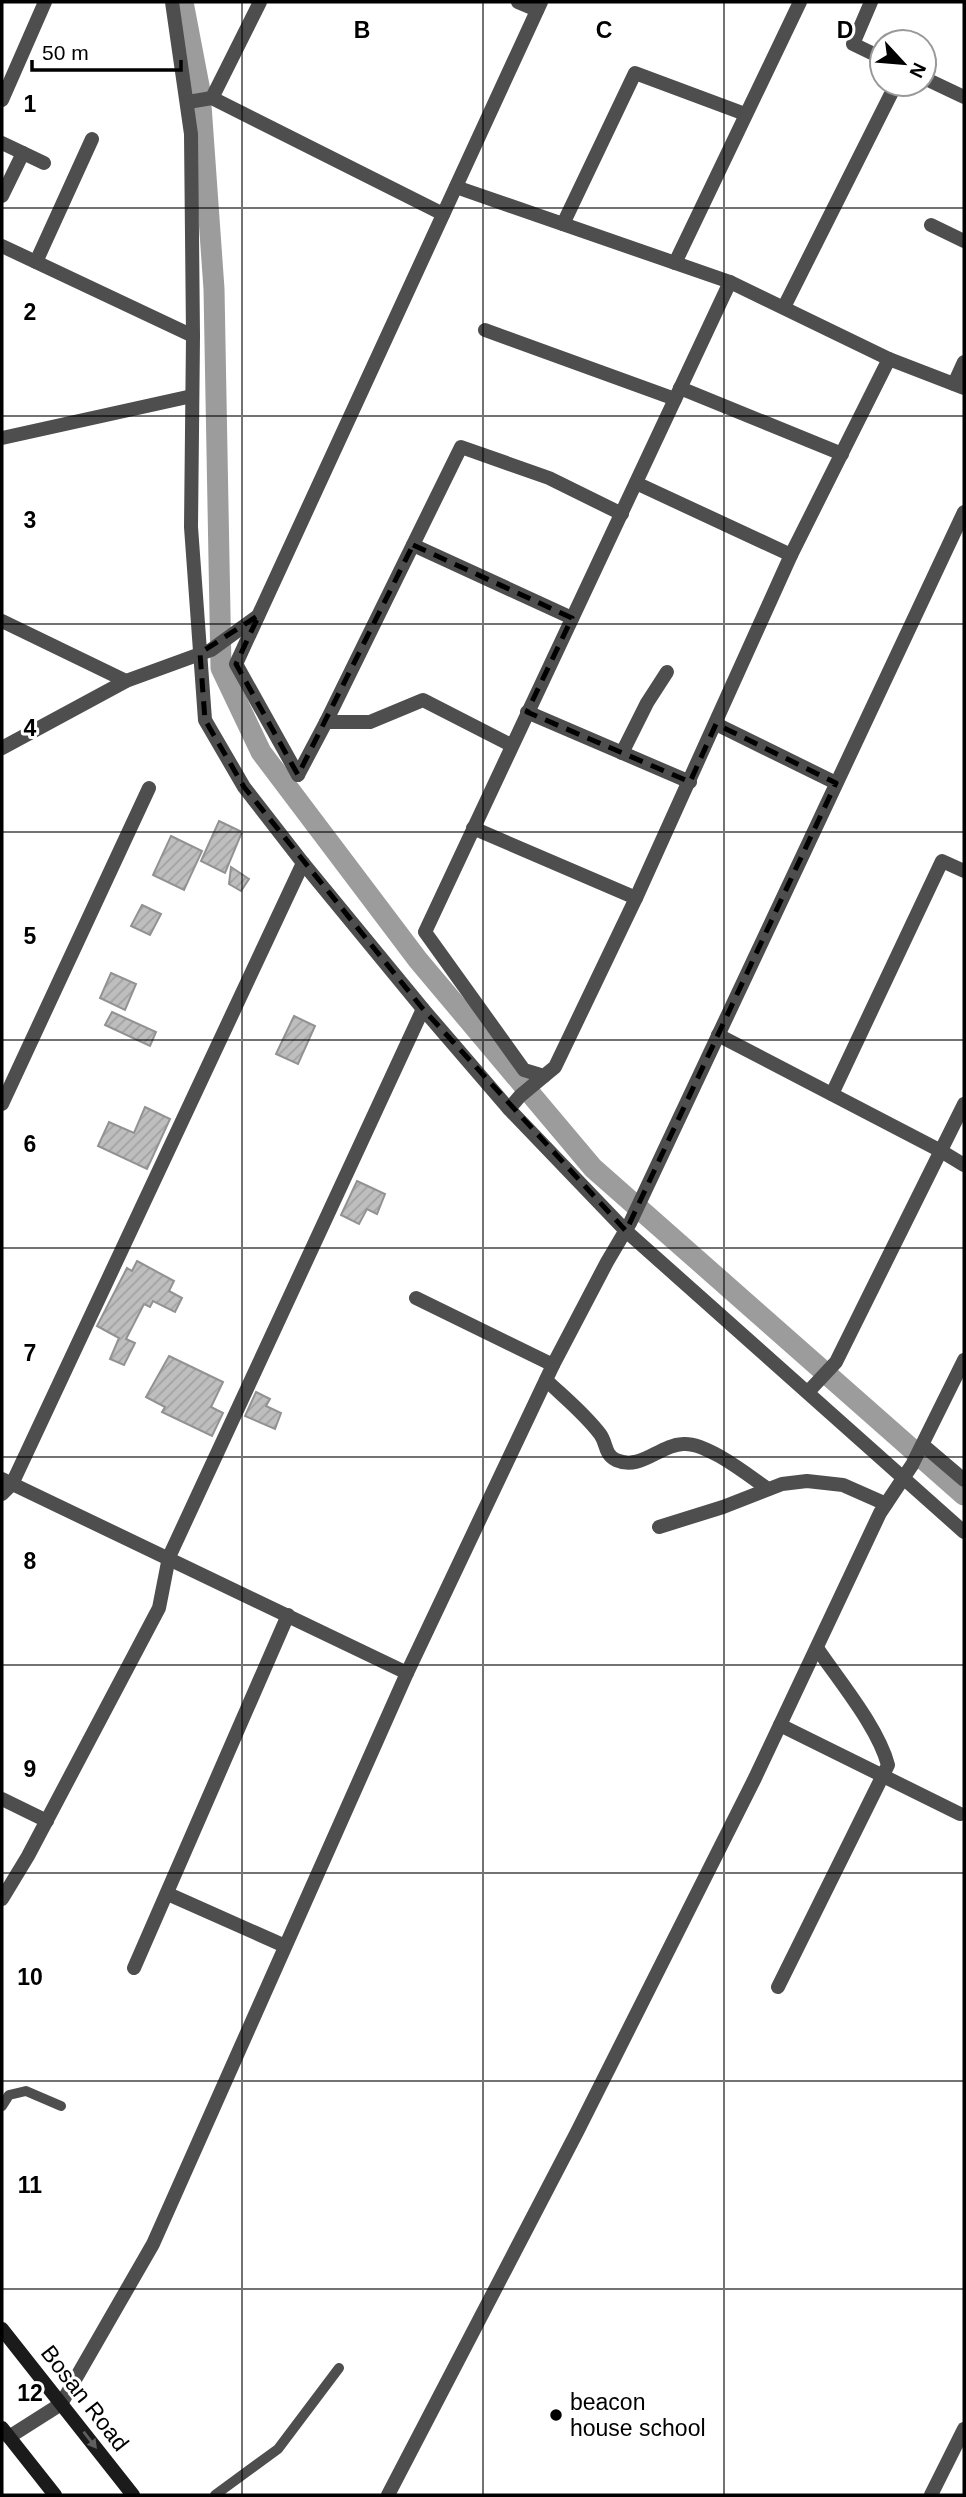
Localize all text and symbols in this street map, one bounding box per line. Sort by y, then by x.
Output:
text: B [354,17,370,43]
text: C [596,17,612,43]
text: D [837,17,853,43]
scale bar [32,28,180,72]
north arrow [868,28,938,98]
text: 50 m [42,41,89,64]
text: N [905,59,930,81]
text: 1 [24,91,37,117]
text: 2 [24,299,36,325]
text: 3 [24,507,36,533]
text: 4 [24,715,37,741]
text: 5 [24,923,37,949]
text: 6 [24,1131,36,1157]
text: 7 [24,1340,36,1366]
text: 8 [24,1548,37,1574]
text: 9 [24,1756,36,1782]
text: 10 [17,1964,43,1990]
text: 11 [18,2172,42,2198]
street label: Bosan Road [36,2340,134,2456]
text: 12 [17,2380,43,2406]
place label: beacon house school [570,2389,706,2441]
marker: beacon house school [548,2407,564,2423]
one-way arrow [82,2431,97,2449]

